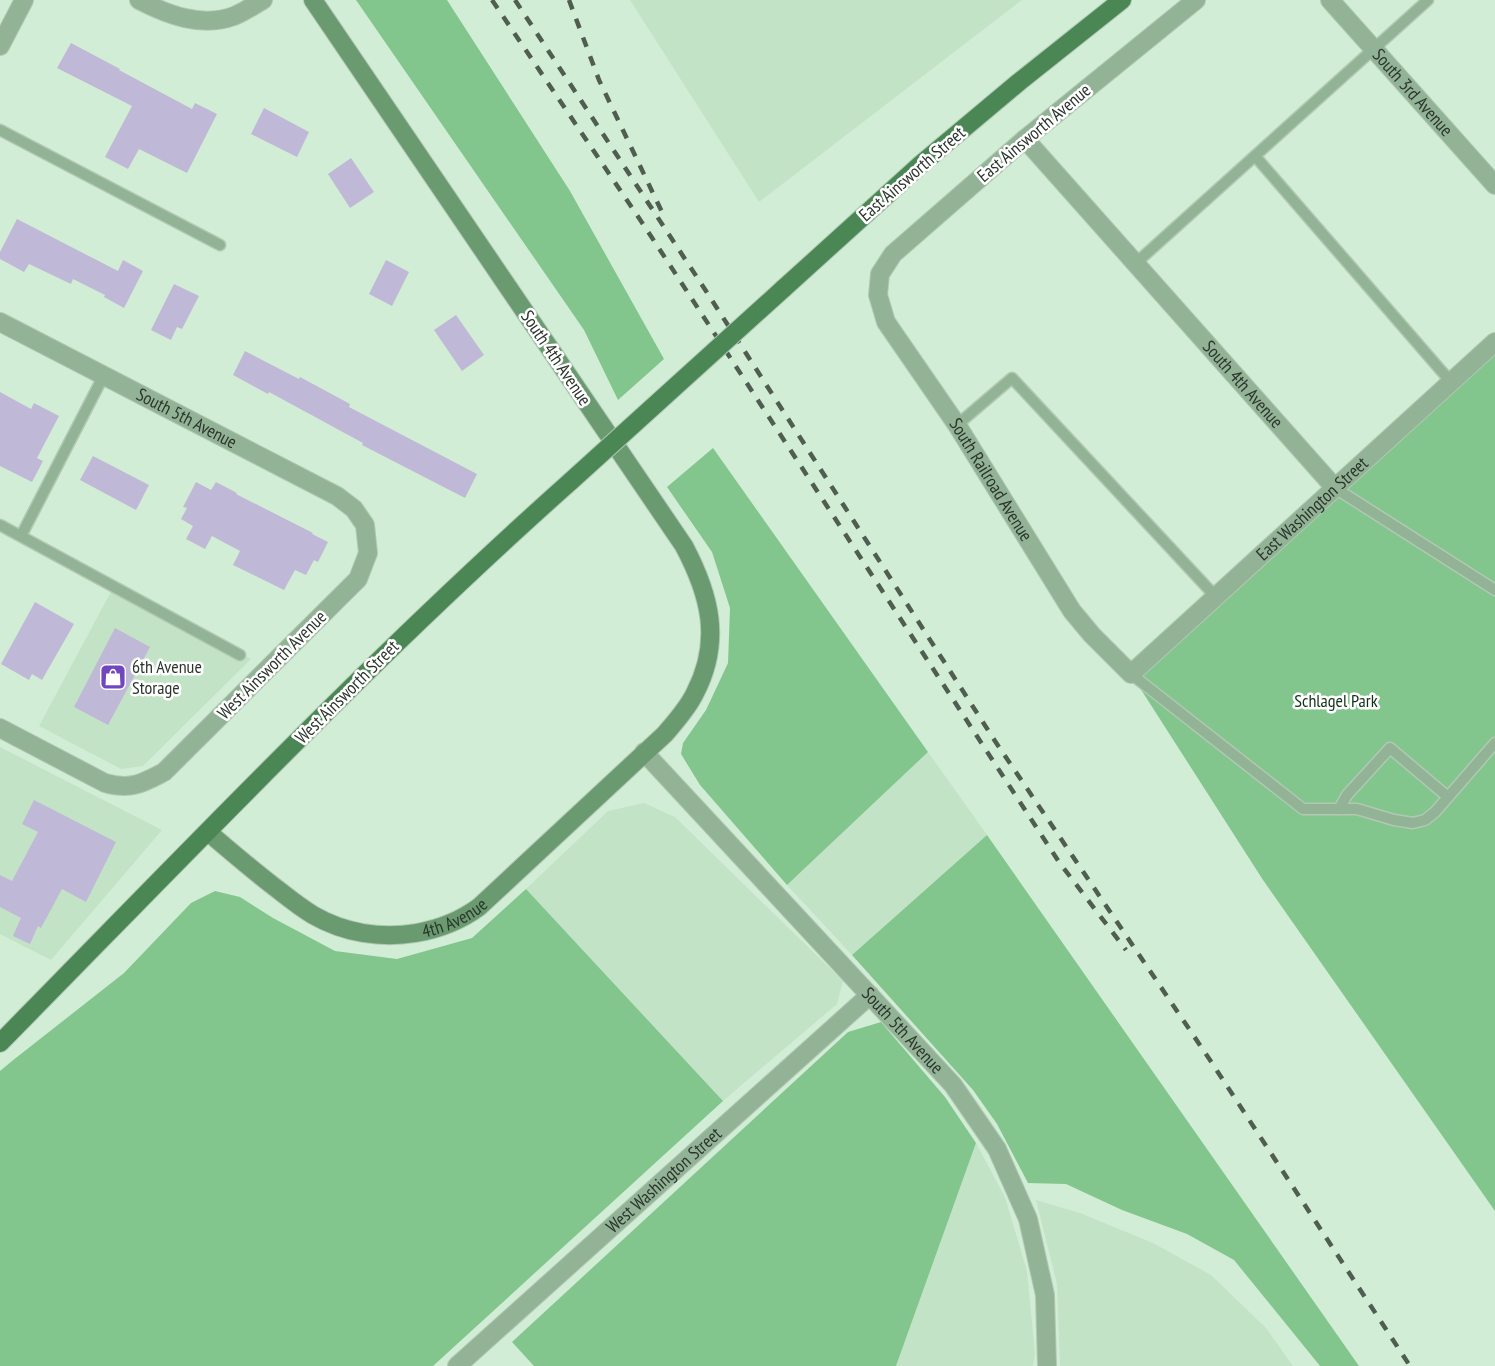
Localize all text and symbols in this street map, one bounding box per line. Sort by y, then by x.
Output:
street label: South 3rd Avenue [1368,44,1458,141]
street label: East Ainsworth Avenue [972,78,1095,187]
street label: East Ainsworth Street [854,121,970,226]
street label: South 4th Avenue [516,306,597,410]
street label: South 4th Avenue [1198,335,1288,433]
street label: South 5th Avenue [133,382,241,453]
street label: South Railroad Avenue [945,413,1038,545]
street label: East Washington Street [1251,451,1373,565]
street label: West Ainsworth Avenue [212,605,331,724]
street label: West Ainsworth Street [290,635,403,748]
place label: 6th Avenue Storage [132,655,202,699]
shop icon: 6th Avenue Storage [98,662,128,692]
park label: Schlagel Park [1294,689,1378,712]
street label: 4th Avenue [420,893,492,943]
street label: South 5th Avenue [857,982,949,1078]
street label: West Washington Street [601,1122,726,1238]

